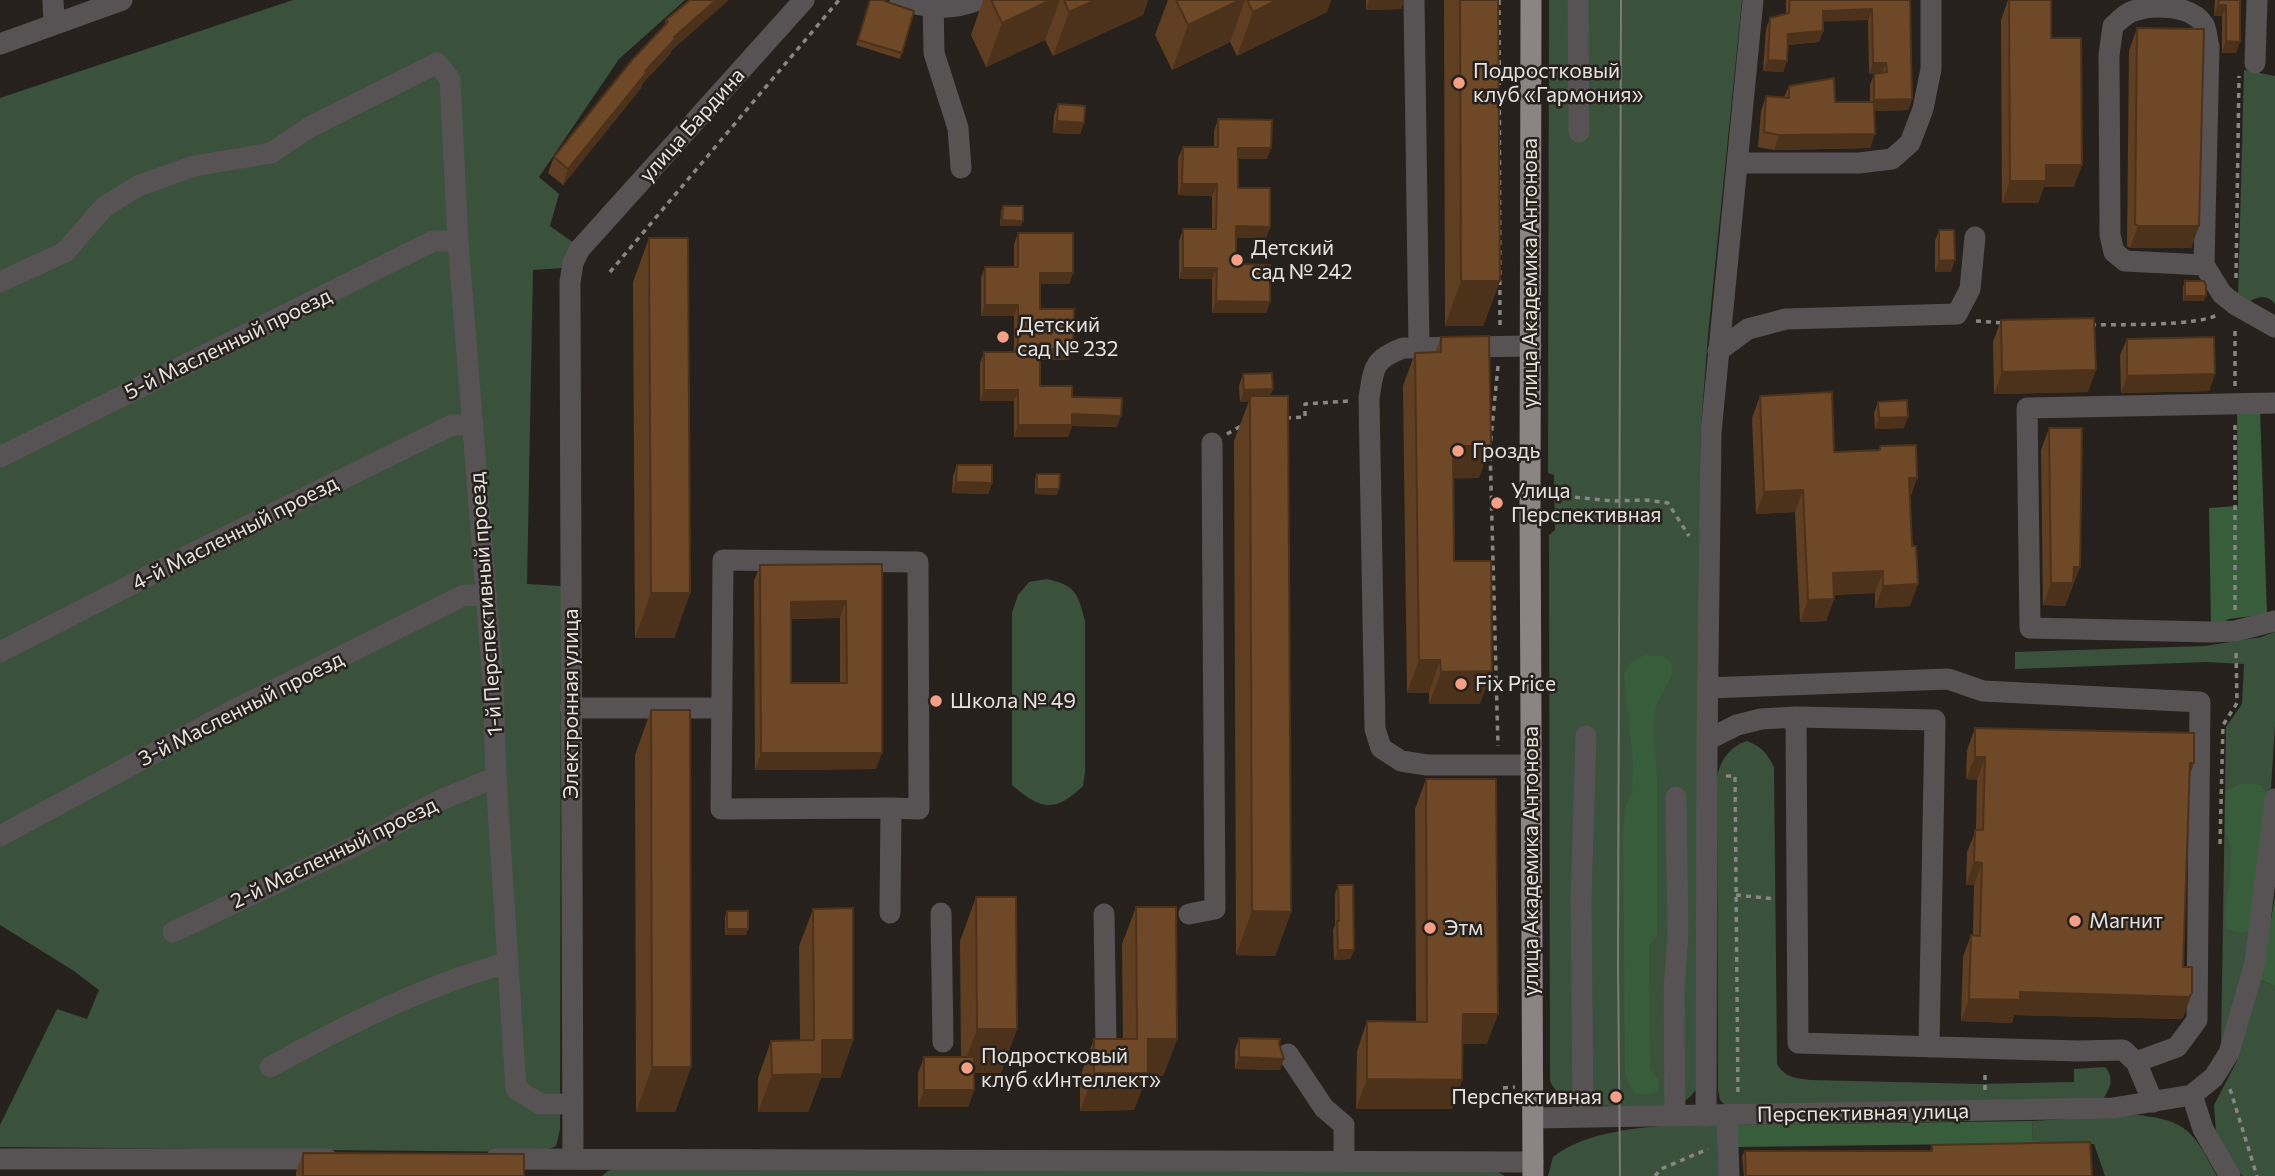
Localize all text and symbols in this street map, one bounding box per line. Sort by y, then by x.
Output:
place label: Подростковый клуб «Гармония» [1473,58,1644,108]
street label: улица Бардина [634,63,750,187]
marker: Подростковый клуб «Гармония» [1451,75,1467,91]
street label: улица Академика Антонова [1517,138,1543,408]
place label: Детский сад № 242 [1251,235,1352,285]
marker: Детский сад № 242 [1229,252,1245,268]
street label: 5-й Масленный проезд [121,283,335,405]
place label: Детский сад № 232 [1017,312,1118,362]
marker: Детский сад № 232 [995,329,1011,345]
place label: Гроздь [1472,438,1540,464]
marker: Гроздь [1450,443,1466,459]
street label: 4-й Масленный проезд [128,470,342,596]
street label: 1-й Перспективный проезд [464,471,508,737]
place label: Улица Перспективная [1511,478,1662,528]
marker: Улица Перспективная [1489,495,1505,511]
street label: Электронная улица [558,609,584,799]
street label: 3-й Масленный проезд [134,646,348,772]
place label: Fix Price [1475,671,1556,697]
marker: Fix Price [1453,676,1469,692]
place label: Школа № 49 [950,688,1076,714]
marker: Школа № 49 [928,693,944,709]
street label: улица Академика Антонова [1518,726,1544,996]
street label: 2-й Масленный проезд [227,792,441,914]
place label: Магнит [2089,908,2163,934]
marker: Магнит [2067,913,2083,929]
place label: Этм [1444,915,1483,941]
marker: Этм [1422,920,1438,936]
place label: Подростковый клуб «Интеллект» [981,1043,1161,1093]
marker: Подростковый клуб «Интеллект» [959,1060,975,1076]
place label: Перспективная [1451,1084,1602,1110]
marker: Перспективная [1608,1089,1624,1105]
street label: Перспективная улица [1757,1099,1969,1127]

